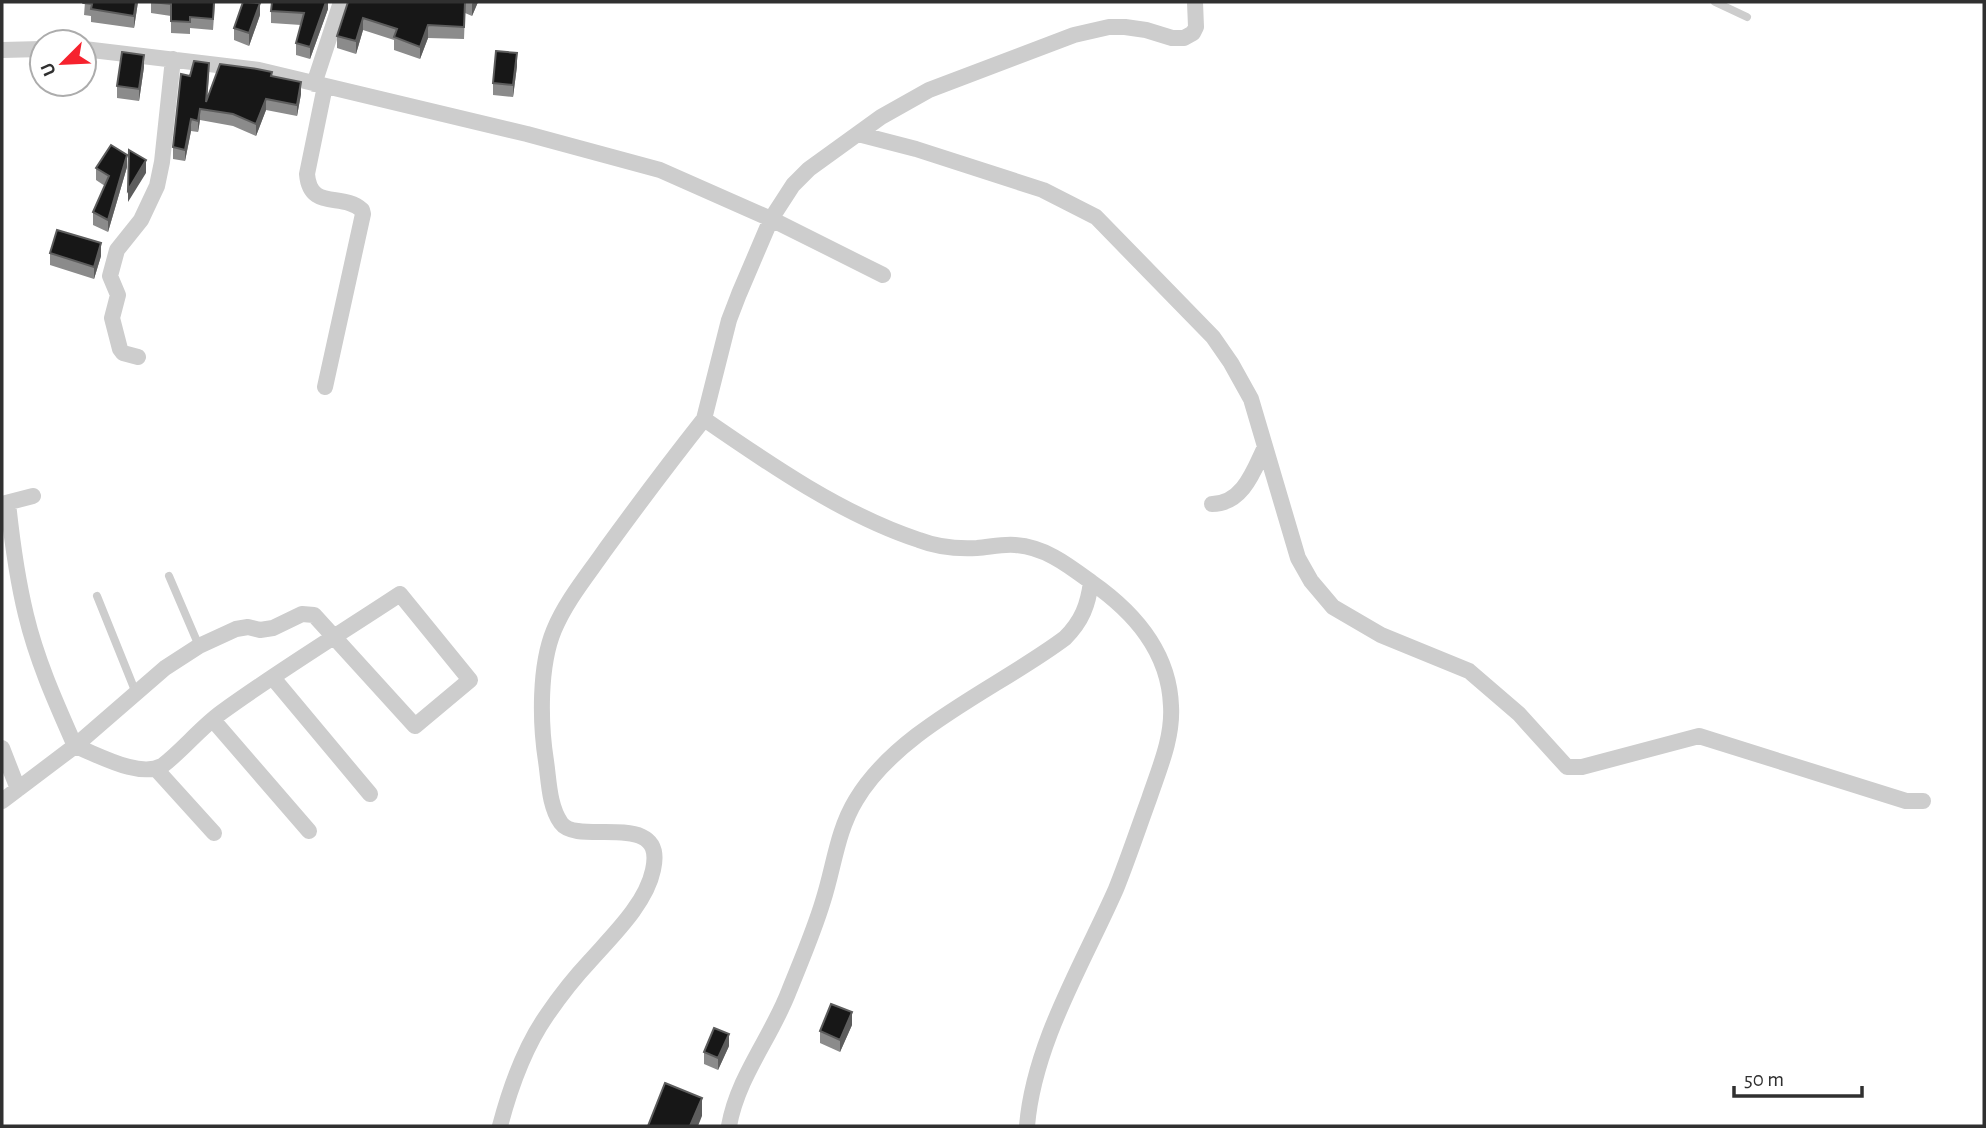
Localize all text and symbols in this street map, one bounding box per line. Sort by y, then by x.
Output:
north arrow [28,28,98,98]
text: U [38,60,60,79]
scale bar [1734,1054,1862,1098]
text: 50 m [1744,1069,1784,1090]

